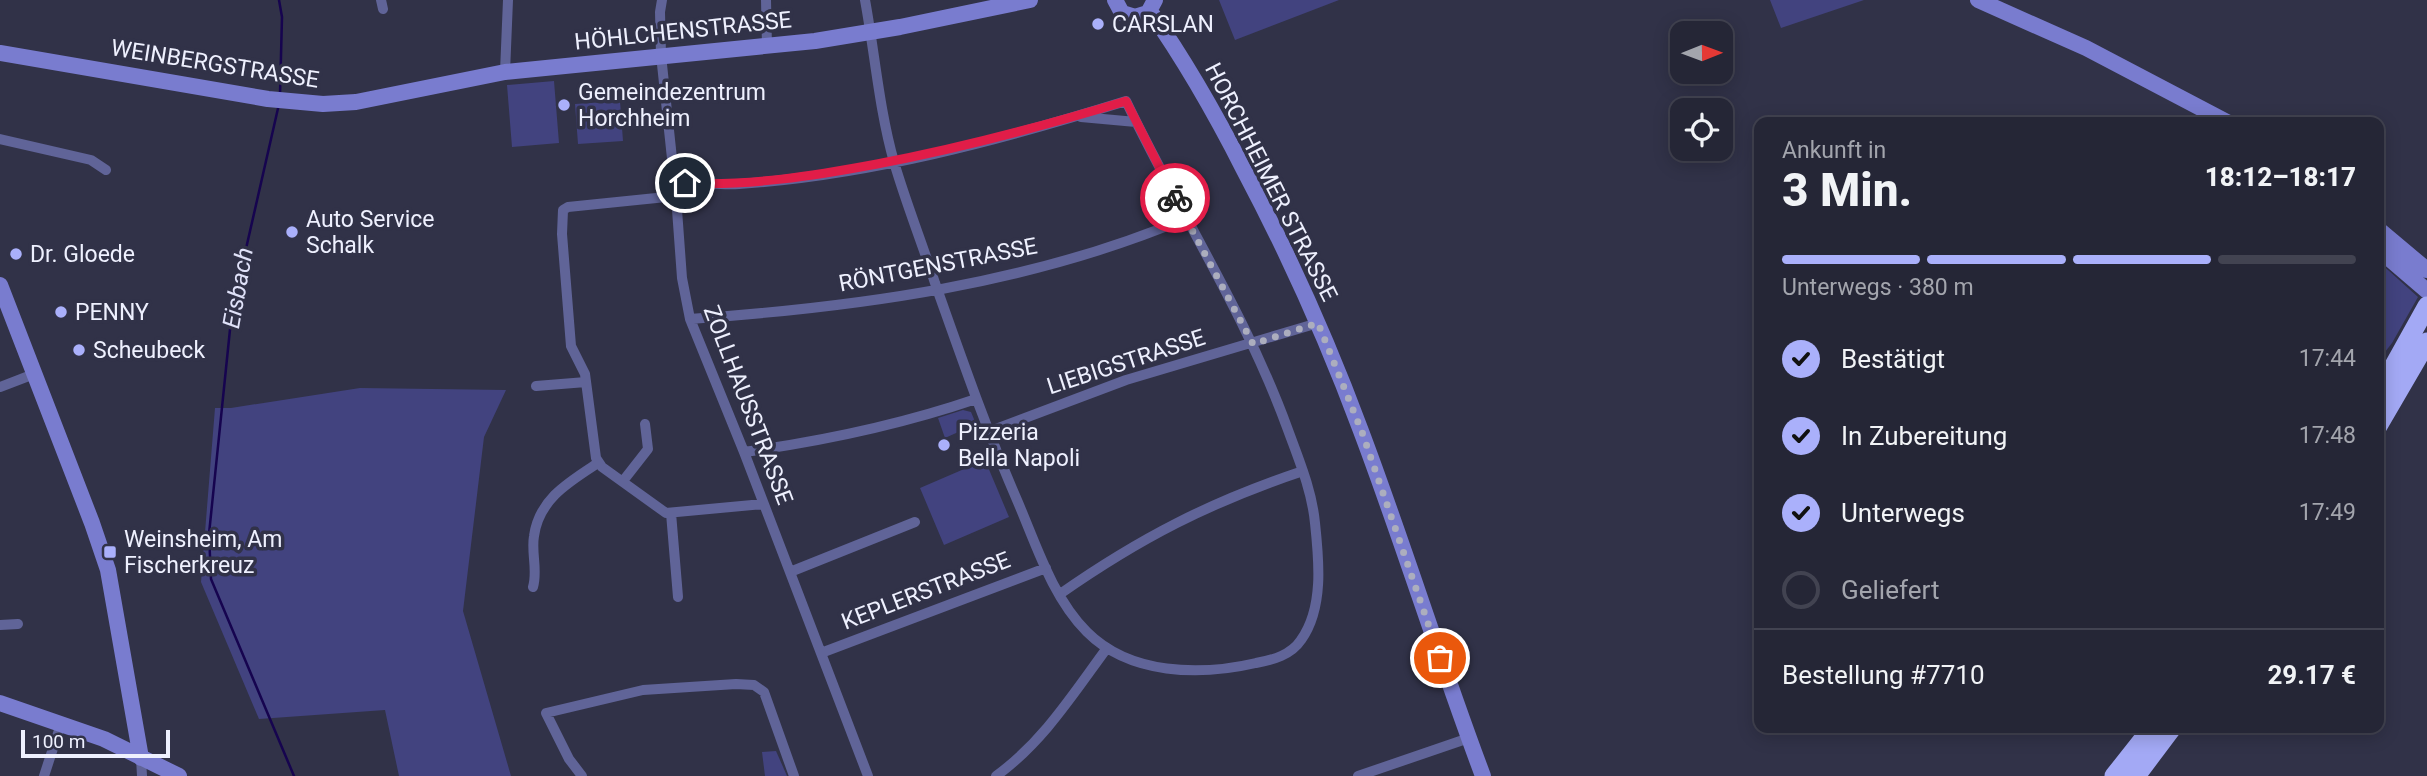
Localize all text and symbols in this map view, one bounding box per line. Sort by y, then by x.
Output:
street label: HÖHLCHENSTRASSE [573,5,793,56]
place label: CARSLAN [1112,11,1214,38]
marker: CARSLAN [1090,16,1106,32]
north arrow [1670,21,1732,84]
map controls [1670,21,1733,161]
street label: WEINBERGSTRASSE [109,34,321,94]
street label: HORCHHEIMER STRASSE [1199,58,1343,306]
place label: Gemeindezentrum Horchheim [578,79,766,132]
marker: Gemeindezentrum Horchheim [556,97,572,113]
button: locate [1670,98,1733,161]
text: Ankunft in [1782,137,1886,164]
pin [655,153,715,213]
text: 18:12–18:17 [2205,162,2356,192]
courier [1140,163,1210,233]
text: 3 Min. [1782,163,1912,217]
icon: home [666,164,704,202]
icon: bike [1156,179,1194,217]
place label: Auto Service Schalk [306,206,435,259]
marker: Auto Service Schalk [284,224,300,240]
street label: RÖNTGENSTRASSE [836,232,1040,297]
place label: Dr. Gloede [30,241,135,268]
water label: Eisbach [217,245,259,331]
marker: Dr. Gloede [8,246,24,262]
text: Unterwegs · 380 m [1782,274,1974,301]
place label: PENNY [75,299,149,326]
street label: ZOLLHAUSSTRASSE [698,302,798,508]
marker: PENNY [53,304,69,320]
street label: LIEBIGSTRASSE [1043,324,1209,400]
place label: Scheubeck [93,337,205,364]
icon: check [1782,340,1820,378]
marker: Scheubeck [71,342,87,358]
text: Bestätigt [1841,344,1945,374]
text: 17:44 [2299,345,2356,372]
icon: check [1782,417,1820,455]
place label: Pizzeria Bella Napoli [958,419,1080,472]
text: In Zubereitung [1841,421,2007,451]
text: 17:48 [2299,422,2356,449]
marker: Pizzeria Bella Napoli [936,437,952,453]
icon: check [1782,494,1820,532]
text: Unterwegs [1841,498,1965,528]
text: 17:49 [2299,499,2356,526]
place label: Weinsheim, Am Fischerkreuz [124,526,282,579]
marker: Weinsheim, Am Fischerkreuz [102,544,118,560]
street label: KEPLERSTRASSE [838,546,1014,636]
text: Geliefert [1841,575,1939,605]
pin [1410,628,1470,688]
icon: bag [1421,639,1459,677]
text: Bestellung #7710 [1782,660,1985,690]
text: 29.17 € [2267,660,2356,690]
scale bar [21,727,170,759]
text: 100 m [32,730,85,753]

